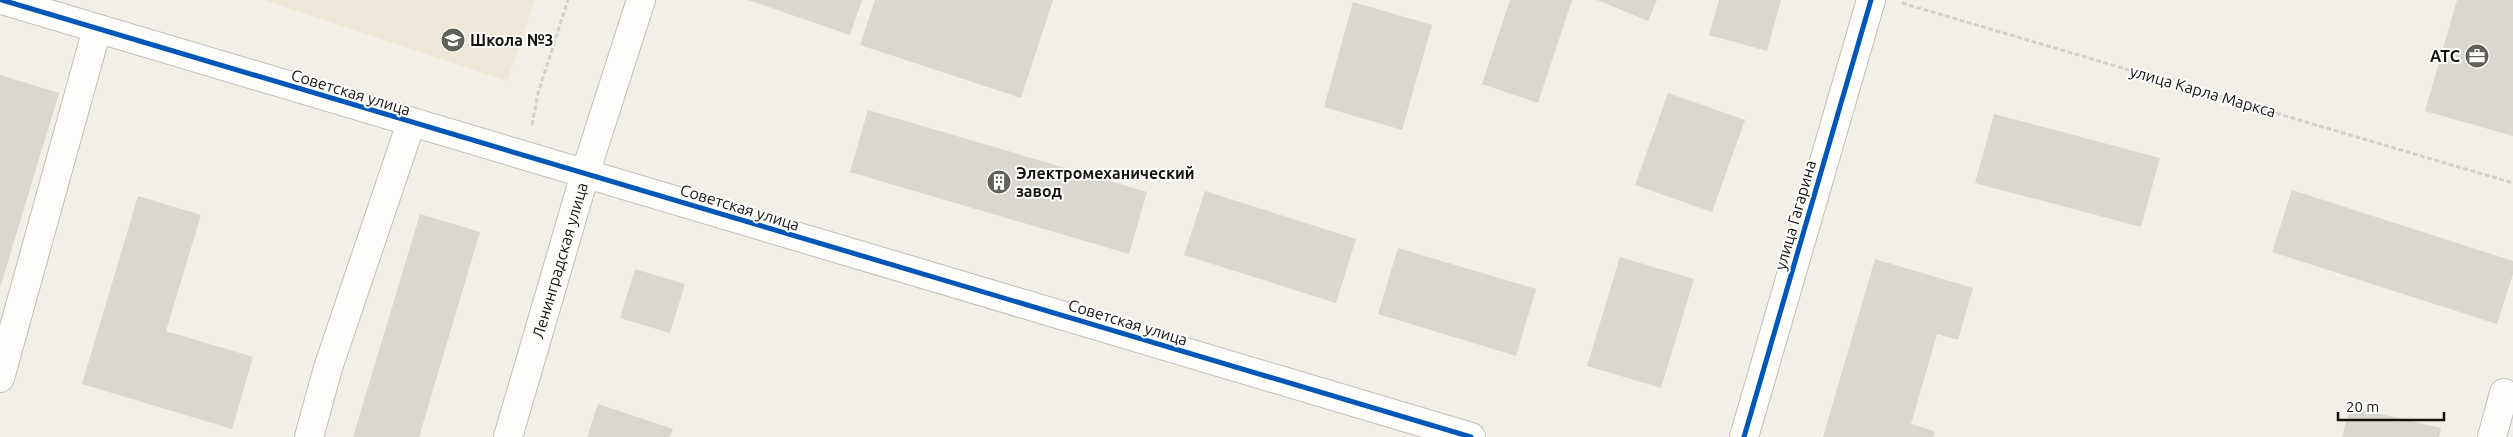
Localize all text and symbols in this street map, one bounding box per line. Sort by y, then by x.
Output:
school or university icon: Школа №3 [440,27,466,53]
place label: Школа №3 [470,31,554,49]
office icon: АТС [2464,43,2490,69]
place label: АТС [2430,47,2460,65]
street label: улица Карла Маркса [2128,62,2278,120]
street label: Советская улица [289,65,413,119]
street label: улица Гагарина [1771,158,1819,272]
place label: Электромеханический завод [1016,164,1195,200]
building icon: Электромеханический завод [986,169,1012,195]
street label: Ленинградская улица [528,180,591,340]
street label: Советская улица [678,180,802,234]
street label: Советская улица [1066,295,1190,349]
scale bar [2338,390,2444,422]
text: 20 m [2346,398,2379,415]

